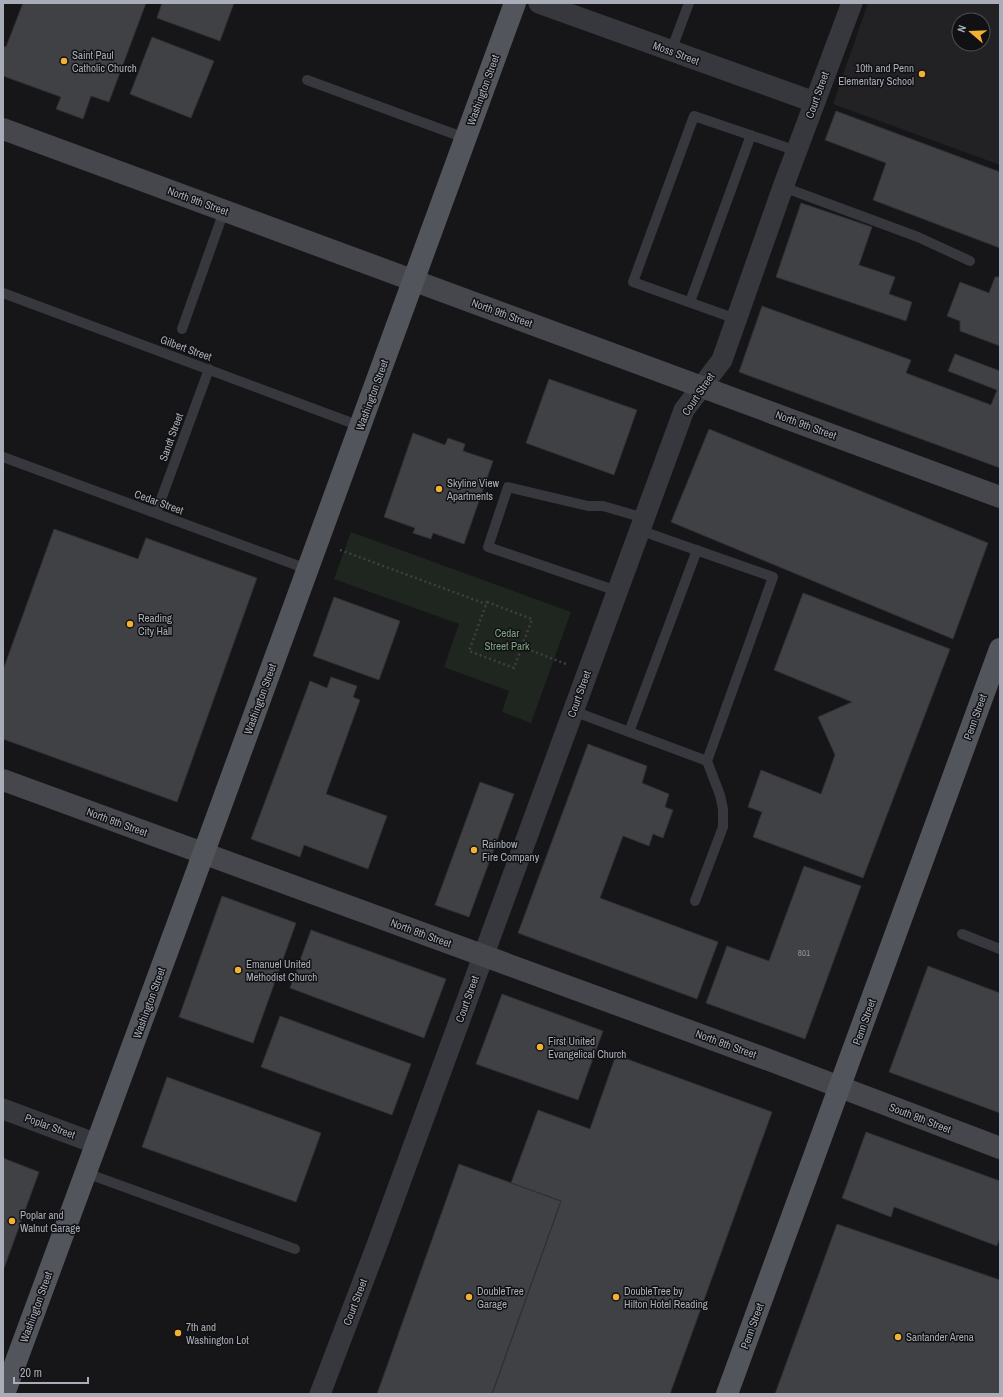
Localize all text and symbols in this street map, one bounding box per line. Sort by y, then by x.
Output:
north arrow [951,12,991,52]
text: N [954,23,969,34]
street label: Moss Street [651,38,701,68]
place label: Saint Paul Catholic Church [72,48,137,75]
street label: Washington Street [464,52,502,127]
marker: Saint Paul Catholic Church [59,56,69,66]
place label: 10th and Penn Elementary School [838,61,914,88]
street label: Court Street [802,69,832,120]
marker: 10th and Penn Elementary School [917,69,927,79]
street label: North 9th Street [166,184,231,219]
street label: North 9th Street [470,296,535,331]
street label: Gilbert Street [158,332,214,364]
street label: Washington Street [353,357,391,432]
street label: Court Street [679,370,718,418]
street label: North 9th Street [774,408,839,443]
street label: Sandt Street [156,411,186,463]
place label: Skyline View Apartments [446,476,499,503]
marker: Skyline View Apartments [434,484,444,494]
street label: Cedar Street [133,487,186,517]
place label: Reading City Hall [138,611,172,638]
marker: Reading City Hall [125,619,135,629]
park label: Cedar Street Park [484,626,530,653]
street label: Washington Street [241,661,279,736]
street label: Court Street [564,668,594,719]
street label: Penn Street [960,692,990,742]
street label: North 8th Street [85,805,150,840]
place label: Rainbow Fire Company [482,837,540,864]
marker: Rainbow Fire Company [469,845,479,855]
street label: North 8th Street [389,916,454,951]
house number: 801 [798,947,810,959]
place label: Emanuel United Methodist Church [246,957,317,984]
street label: Washington Street [130,965,168,1040]
marker: Emanuel United Methodist Church [233,965,243,975]
street label: Court Street [452,973,482,1024]
street label: Penn Street [849,997,879,1047]
street label: North 8th Street [694,1027,759,1062]
place label: First United Evangelical Church [548,1034,626,1061]
marker: First United Evangelical Church [535,1042,545,1052]
street label: South 8th Street [887,1100,953,1136]
street label: Poplar Street [23,1110,78,1142]
place label: Poplar and Walnut Garage [20,1208,80,1235]
marker: Poplar and Walnut Garage [7,1216,17,1226]
street label: Washington Street [17,1269,55,1344]
street label: Court Street [340,1276,370,1327]
place label: DoubleTree Garage [477,1284,524,1311]
place label: DoubleTree by Hilton Hotel Reading [624,1284,708,1311]
marker: DoubleTree Garage [464,1292,474,1302]
marker: DoubleTree by Hilton Hotel Reading [611,1292,621,1302]
street label: Penn Street [737,1301,767,1351]
place label: 7th and Washington Lot [186,1320,249,1347]
marker: 7th and Washington Lot [173,1328,183,1338]
place label: Santander Arena [906,1330,974,1344]
marker: Santander Arena [893,1332,903,1342]
scale bar [14,1359,88,1385]
text: 20 m [20,1365,42,1381]

